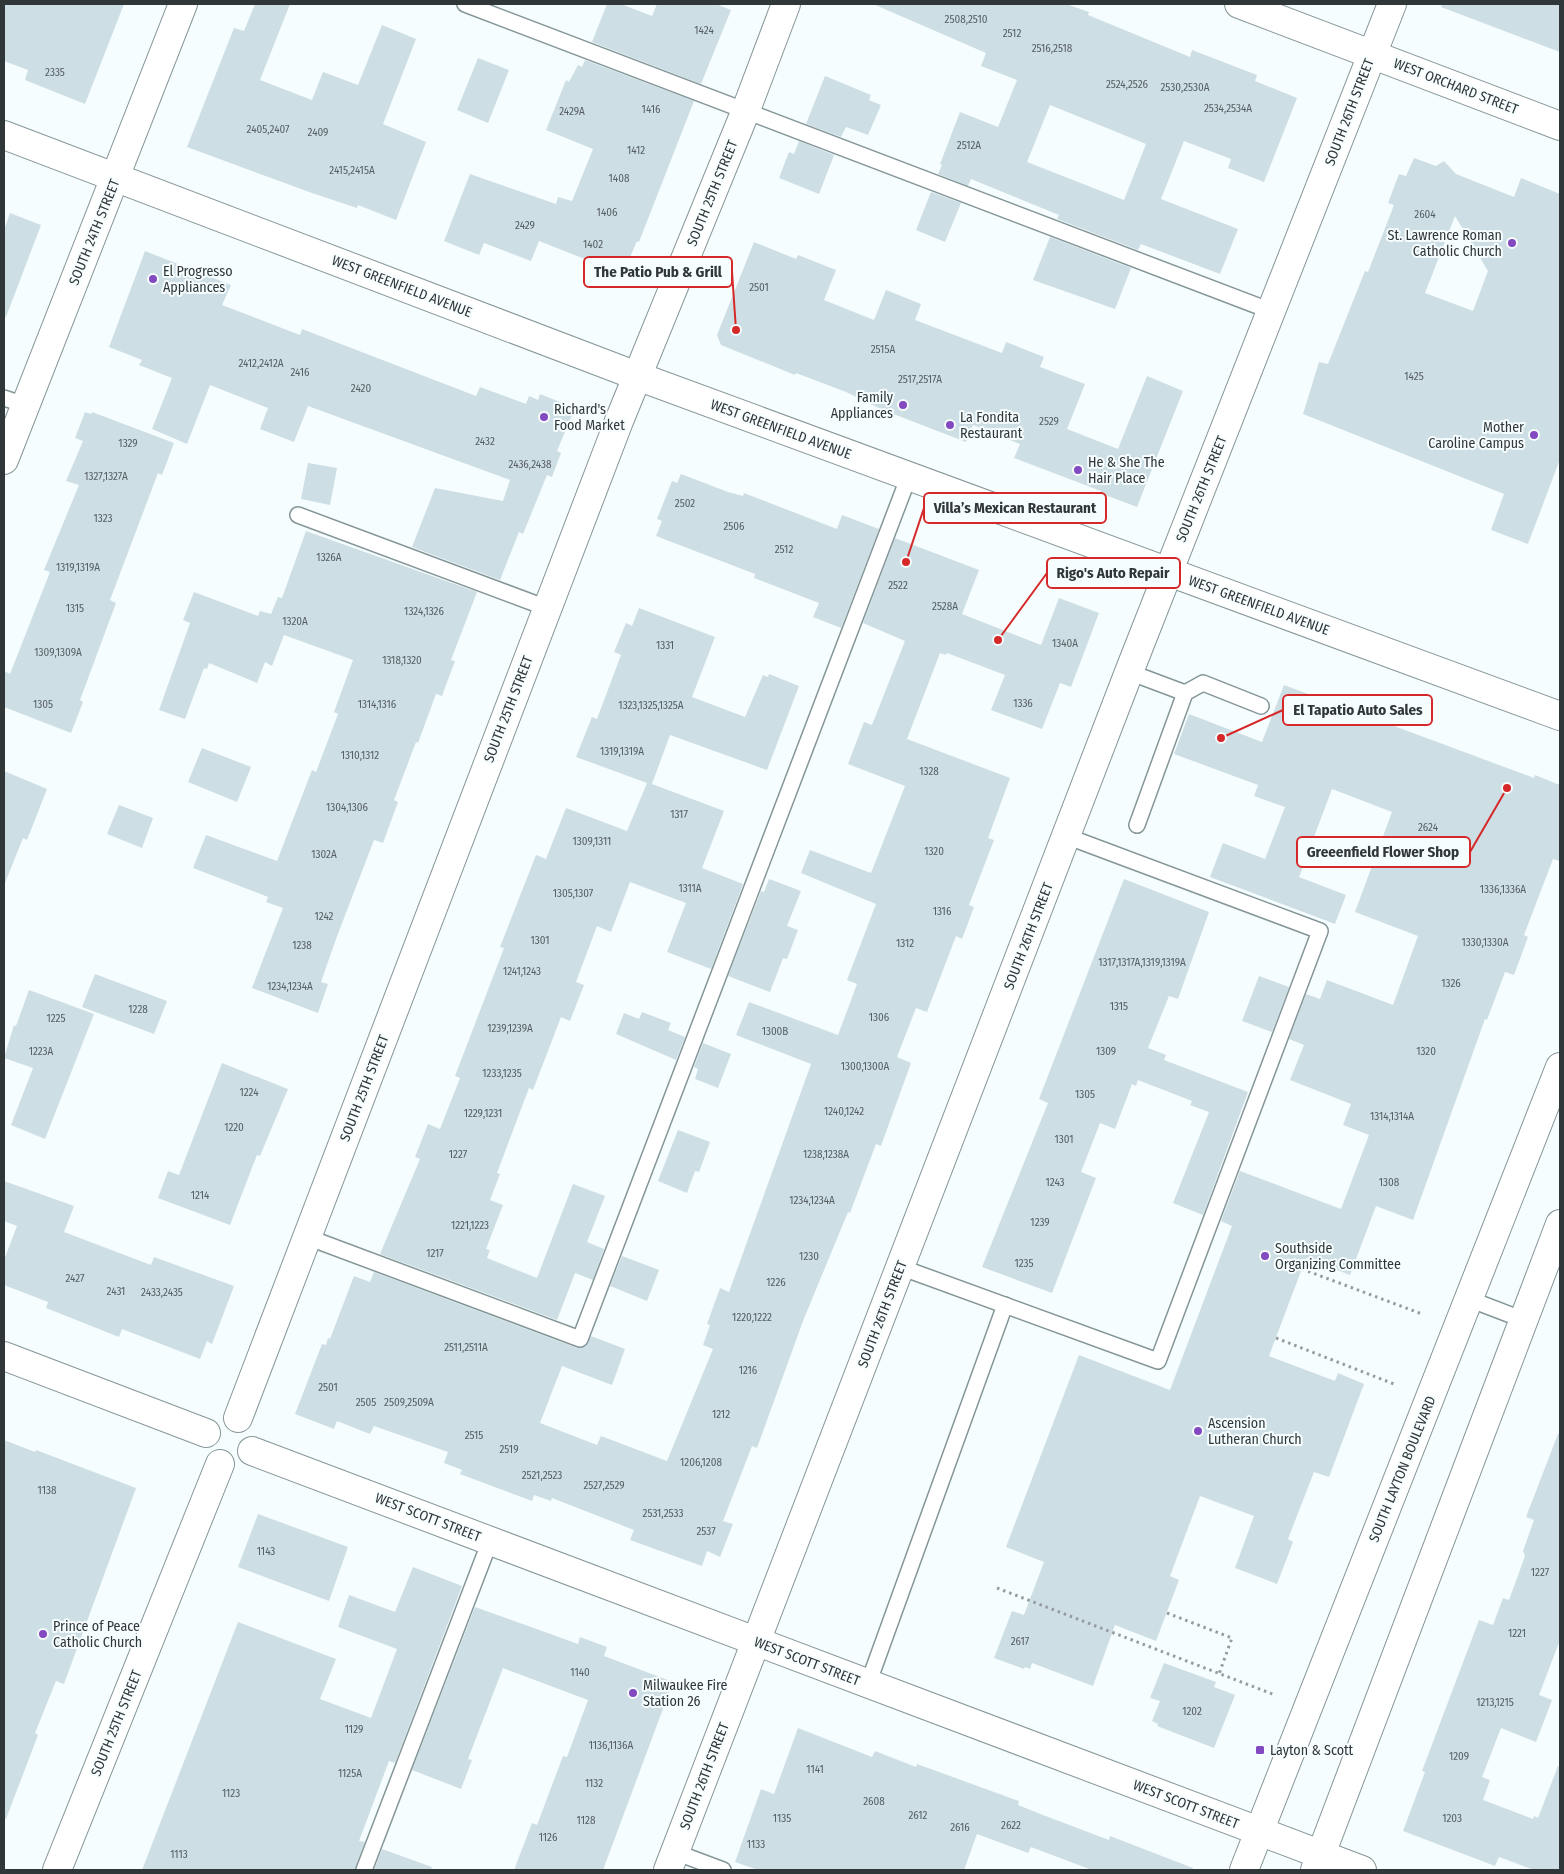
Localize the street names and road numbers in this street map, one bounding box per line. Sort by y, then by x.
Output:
street label: WEST ORCHARD STREET [1391,55,1521,118]
street label: SOUTH 26TH STREET [1321,56,1378,168]
street label: SOUTH 25TH STREET [683,137,742,249]
street label: SOUTH 24TH STREET [65,176,124,288]
street label: WEST GREENFIELD AVENUE [329,252,475,321]
street label: WEST GREENFIELD AVENUE [708,396,854,463]
street label: SOUTH 26TH STREET [1172,433,1231,545]
street label: WEST GREENFIELD AVENUE [1186,572,1332,639]
street label: SOUTH 25TH STREET [480,653,537,765]
street label: SOUTH 26TH STREET [1000,880,1057,992]
street label: SOUTH 25TH STREET [336,1032,393,1144]
street label: SOUTH 26TH STREET [854,1258,911,1370]
street label: SOUTH LAYTON BOULEVARD [1365,1394,1440,1545]
street label: WEST SCOTT STREET [372,1489,484,1546]
street label: WEST SCOTT STREET [751,1633,863,1690]
street label: SOUTH 25TH STREET [87,1667,146,1779]
street label: SOUTH 26TH STREET [676,1720,733,1832]
street label: WEST SCOTT STREET [1130,1776,1242,1833]

